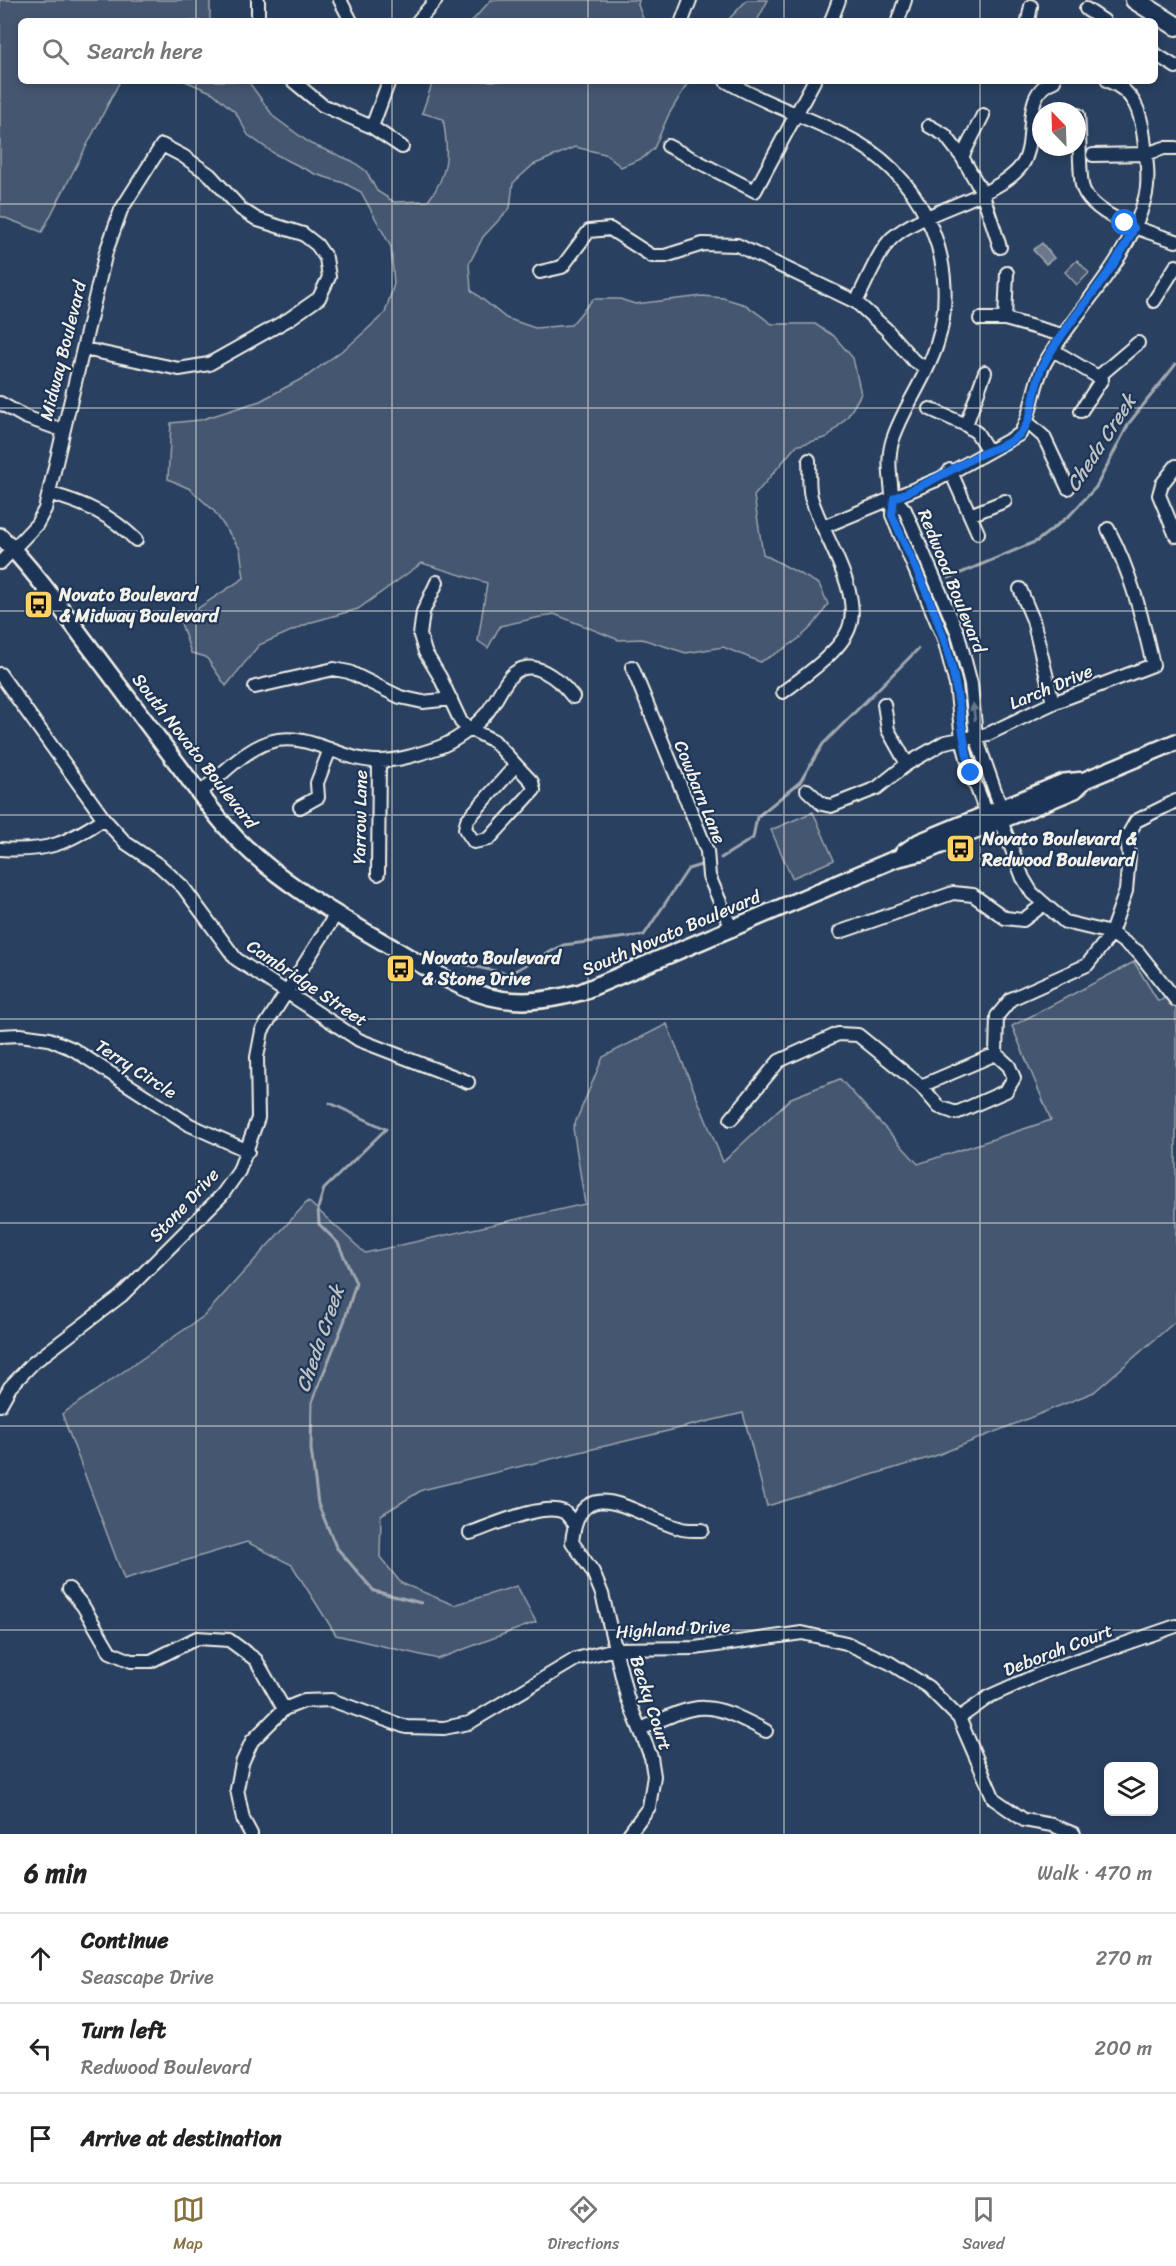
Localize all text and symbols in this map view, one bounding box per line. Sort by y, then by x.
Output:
search box [18,18,1158,84]
text: Search here [87,32,203,71]
icon: search [39,35,72,68]
north arrow [1032,102,1086,156]
route start [1111,209,1137,235]
street label: Midway Boulevard [30,276,96,424]
water label: Cheda Creek [1056,385,1147,499]
street label: Redwood Boulevard [909,504,996,659]
place label: Novato Boulevard & Midway Boulevard [58,579,220,632]
bus stop icon: Novato Boulevard & Midway Boulevard [22,589,54,621]
street label: Larch Drive [1004,655,1098,719]
street label: South Novato Boulevard [123,666,267,837]
one-way arrow [969,703,979,722]
street label: Cowbarn Lane [665,735,735,849]
route end [957,759,983,785]
street label: Yarrow Lane [343,770,377,864]
place label: Novato Boulevard & Redwood Boulevard [981,823,1137,876]
bus stop icon: Novato Boulevard & Redwood Boulevard [945,833,977,865]
street label: South Novato Boulevard [577,880,767,985]
street label: Cambridge Street [240,931,374,1036]
place label: Novato Boulevard & Stone Drive [421,942,562,995]
bus stop icon: Novato Boulevard & Stone Drive [385,952,417,984]
street label: Terry Circle [88,1030,184,1108]
street label: Stone Drive [141,1160,227,1250]
water label: Cheda Creek [286,1279,355,1397]
street label: Highland Drive [615,1610,731,1648]
street label: Deborah Court [999,1614,1117,1686]
street label: Becky Court [621,1651,681,1755]
map controls [1104,1762,1158,1816]
button: layers [1104,1762,1158,1816]
text: 6 min [24,1850,87,1896]
text: Walk · 470 m [1037,1856,1152,1891]
text: Continue [81,1921,169,1960]
text: 270 m [1096,1941,1152,1976]
icon: ahead [24,1942,57,1975]
text: Seascape Drive [81,1960,214,1995]
text: Turn left [81,2011,166,2050]
text: 200 m [1095,2031,1152,2066]
icon: left [24,2032,57,2065]
text: Redwood Boulevard [81,2050,251,2085]
text: Arrive at destination [81,2119,282,2158]
icon: arrive [24,2122,57,2155]
tab: Map [172,2193,205,2258]
tab: Directions [548,2193,619,2258]
tab: Saved [962,2193,1004,2258]

